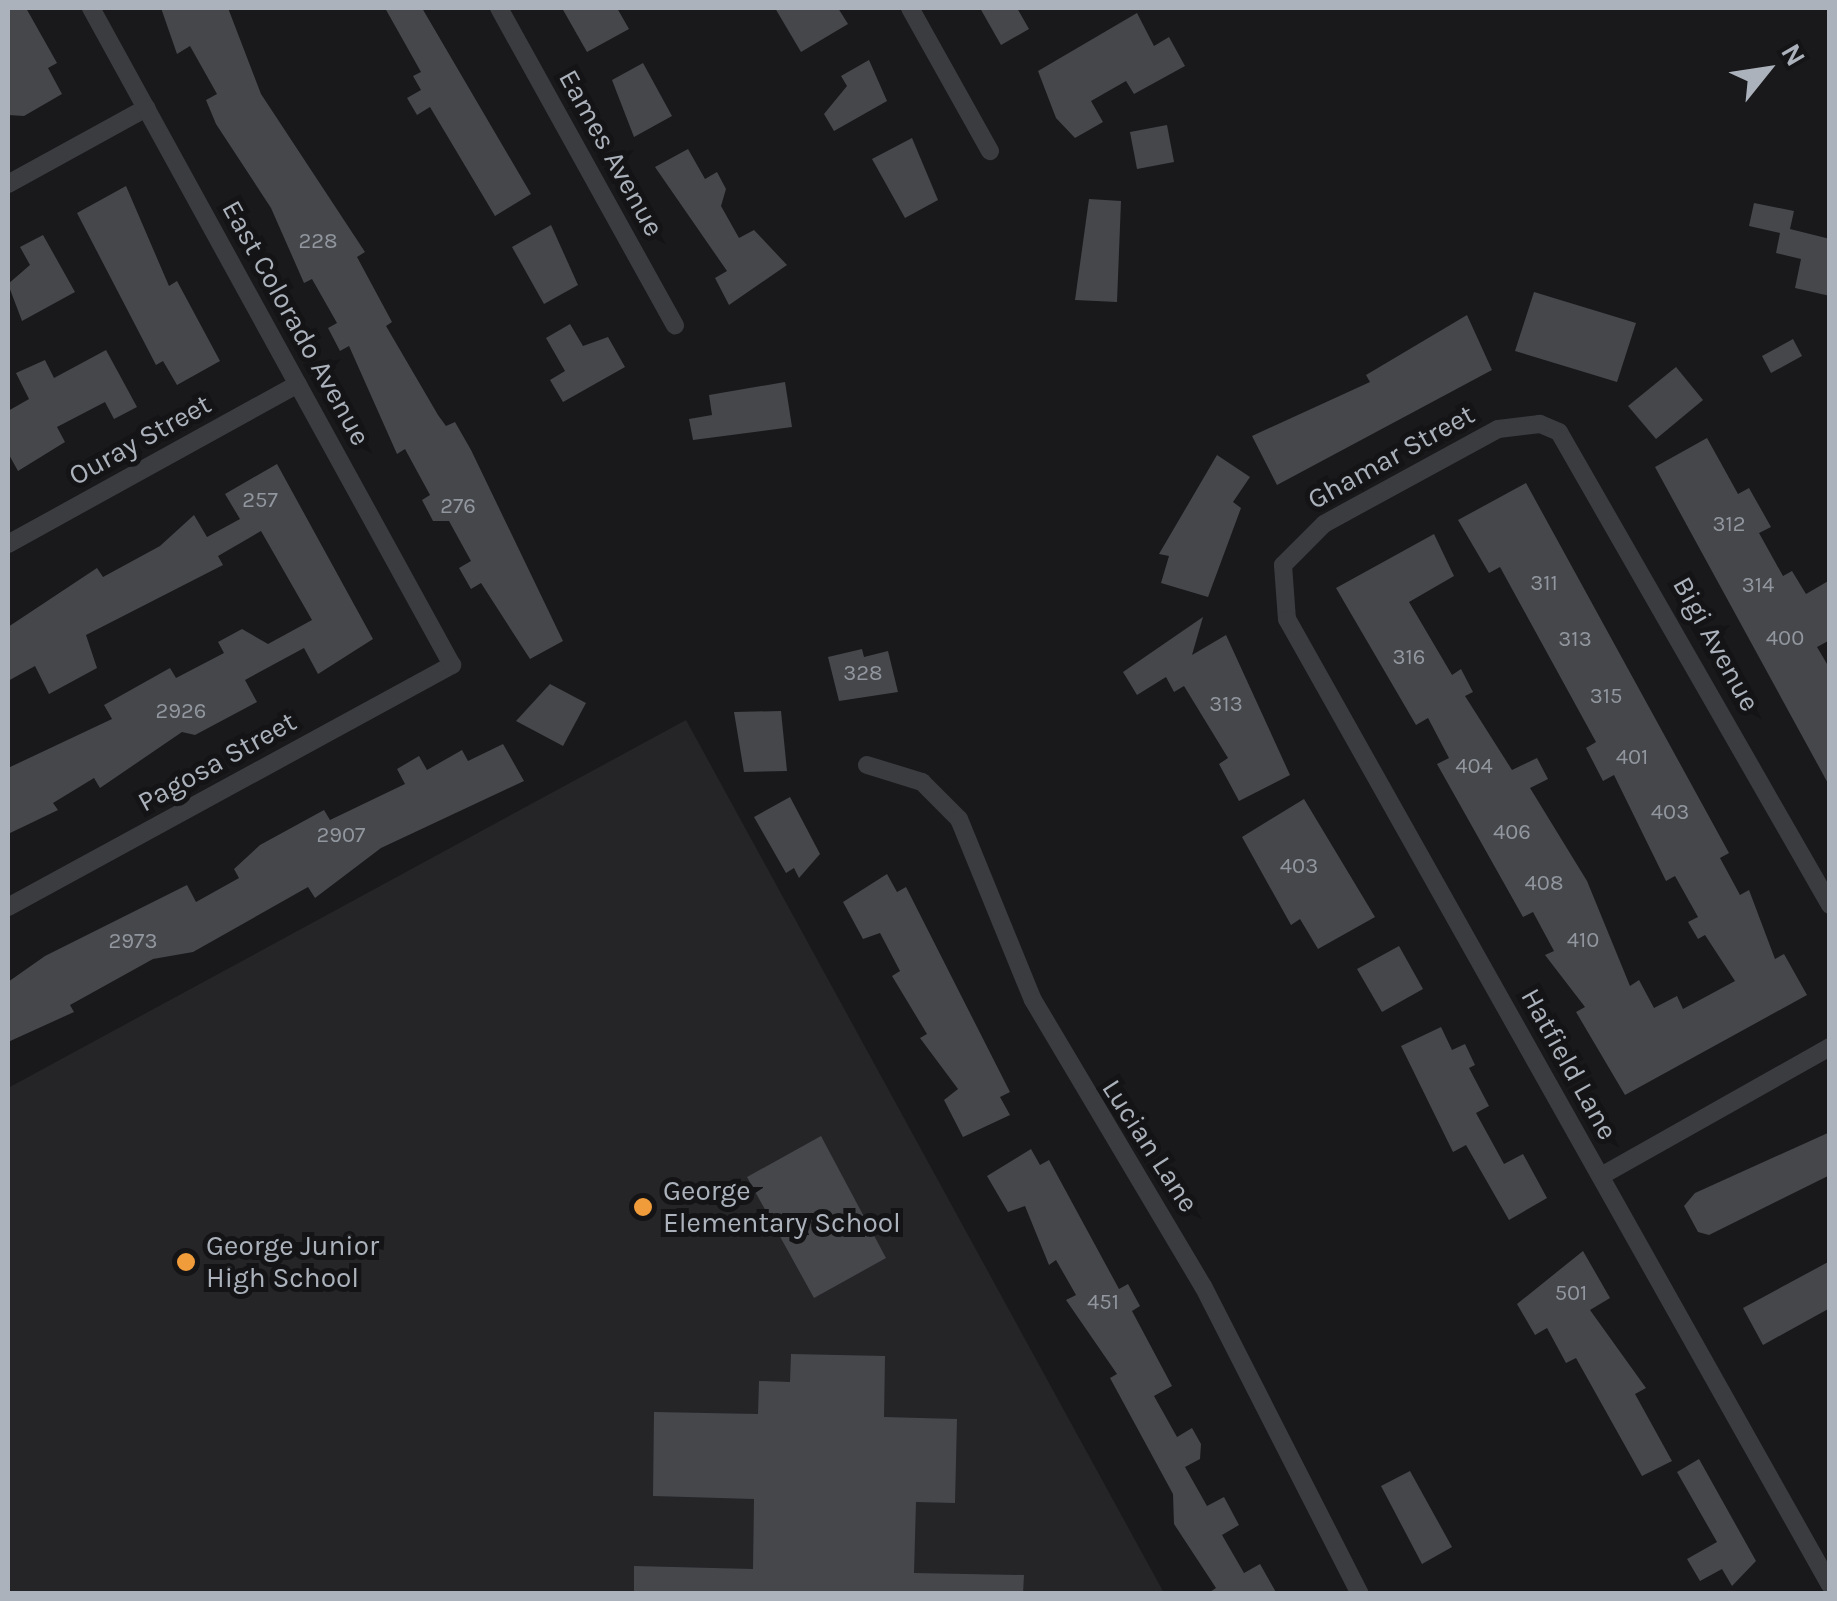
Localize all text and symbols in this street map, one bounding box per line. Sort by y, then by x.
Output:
north arrow [1717,20,1817,120]
text: N [1774,38,1813,72]
street label: Eames Avenue [551,64,671,242]
street label: East Colorado Avenue [215,195,377,451]
house number: 228 [298,229,338,255]
street label: Ouray Street [63,387,217,493]
street label: Ghamar Street [1302,397,1480,517]
house number: 257 [242,488,278,514]
house number: 276 [440,494,476,520]
house number: 312 [1712,512,1746,538]
house number: 311 [1530,571,1558,597]
street label: Bigi Avenue [1665,571,1767,717]
house number: 314 [1742,573,1774,599]
house number: 400 [1766,626,1804,652]
house number: 313 [1558,627,1592,653]
house number: 316 [1393,645,1425,671]
house number: 328 [843,661,883,687]
house number: 315 [1590,684,1622,710]
house number: 313 [1209,692,1243,718]
house number: 2926 [156,699,206,725]
street label: Pagosa Street [132,705,302,819]
house number: 401 [1616,745,1648,771]
house number: 404 [1455,754,1493,780]
house number: 403 [1651,800,1689,826]
house number: 406 [1493,820,1531,846]
house number: 2907 [317,823,365,849]
house number: 403 [1280,854,1318,880]
house number: 408 [1525,871,1563,897]
house number: 410 [1567,928,1599,954]
house number: 2973 [109,929,157,955]
street label: Hatfield Lane [1514,982,1624,1146]
street label: Lucian Lane [1095,1073,1205,1219]
place label: George Elementary School [663,1174,901,1240]
marker: George Elementary School [632,1196,654,1218]
place label: George Junior High School [206,1229,379,1295]
marker: George Junior High School [175,1251,197,1273]
house number: 501 [1555,1281,1587,1307]
house number: 451 [1087,1290,1119,1316]

